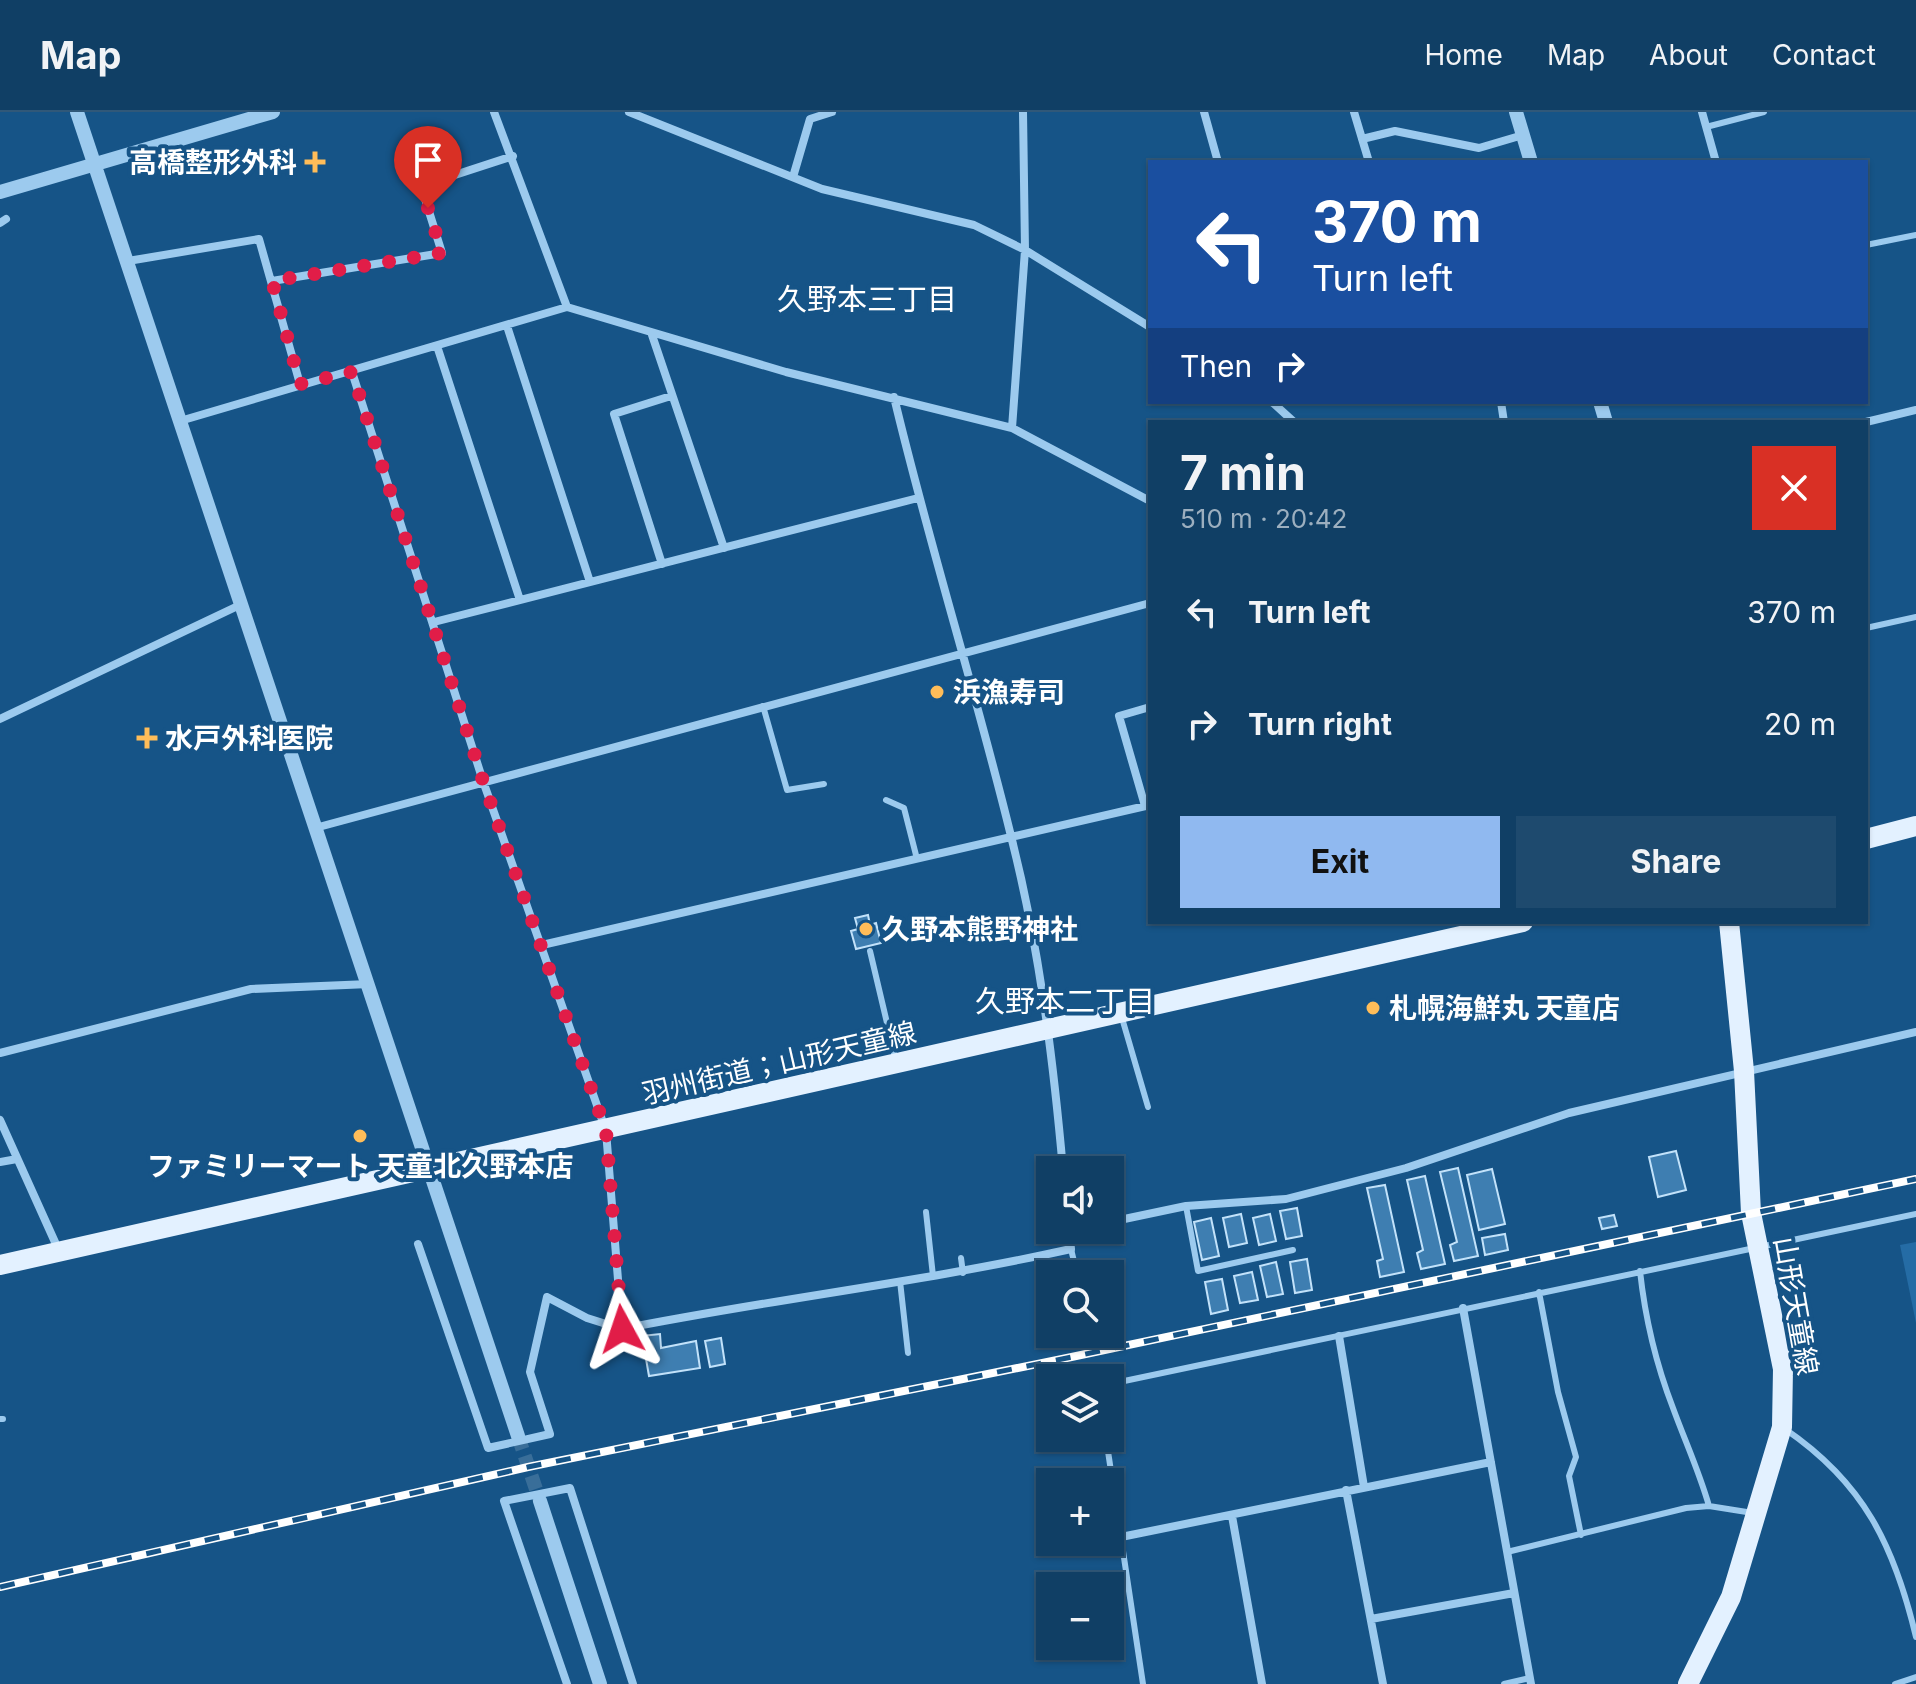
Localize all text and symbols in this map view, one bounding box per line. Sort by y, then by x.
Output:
text: Map [40,32,121,78]
text: Home [1424,38,1503,72]
text: Map [1547,38,1605,72]
text: About [1649,38,1728,72]
text: Contact [1772,38,1876,72]
pin [394,126,462,208]
icon: arrive [406,138,450,182]
place label: 高橋整形外科 [129,145,297,179]
marker: 高橋整形外科 [304,151,326,173]
text: 370 m [1312,188,1482,256]
icon: left [1180,192,1284,296]
text: Turn left [1312,256,1453,300]
district label: 久野本三丁目 [777,281,957,317]
icon: right [1268,344,1312,388]
text: Then [1180,348,1252,384]
text: 7 min [1180,443,1306,502]
button: close [1752,446,1836,530]
text: 510 m · 20:42 [1180,503,1347,534]
icon: left [1180,590,1224,634]
text: Turn left [1248,594,1370,630]
text: 370 m [1747,594,1836,630]
place label: 浜漁寿司 [953,675,1065,709]
marker: 浜漁寿司 [928,683,946,701]
icon: right [1180,702,1224,746]
text: Turn right [1248,706,1392,742]
text: 20 m [1764,706,1836,742]
place label: 水戸外科医院 [165,721,333,755]
marker: 水戸外科医院 [136,727,158,749]
button: Exit [1180,816,1500,908]
button: Share [1516,816,1836,908]
place label: 久野本熊野神社 [882,912,1078,946]
marker: 久野本熊野神社 [857,920,875,938]
district label: 久野本二丁目 [975,983,1155,1019]
place label: 札幌海鮮丸 天童店 [1389,991,1620,1025]
marker: 札幌海鮮丸 天童店 [1364,999,1382,1017]
street label: 羽州街道；山形天童線 [639,1015,919,1111]
marker: ファミリーマート 天童北久野本店 [351,1127,369,1145]
place label: ファミリーマート 天童北久野本店 [147,1149,573,1183]
map controls [1036,1156,1124,1660]
button: sound [1036,1156,1124,1244]
street label: 山形天童線 [1767,1234,1825,1378]
button: search [1036,1260,1124,1348]
position arrow [580,1287,664,1371]
button: layers [1036,1364,1124,1452]
button: + [1036,1468,1124,1556]
button: − [1036,1572,1124,1660]

